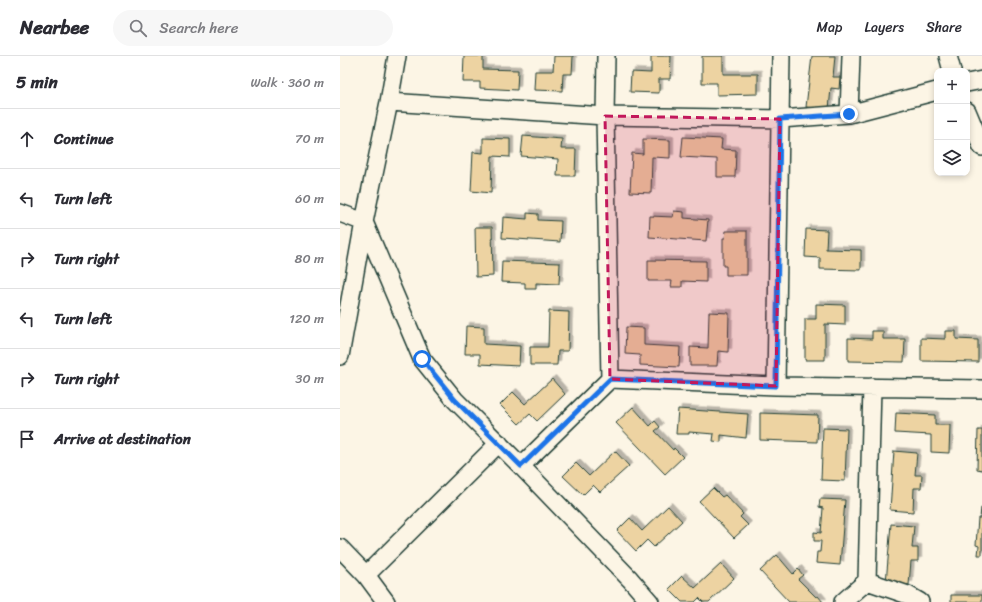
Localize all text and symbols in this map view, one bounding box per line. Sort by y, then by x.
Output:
search box [113,10,393,46]
text: Nearbee [20,11,89,44]
text: Search here [159,15,238,41]
text: Map [817,15,842,40]
text: Layers [864,15,904,40]
text: Share [926,15,962,40]
icon: search [127,17,149,39]
text: 5 min [16,67,58,97]
map controls [934,68,970,176]
button: + [934,68,970,104]
text: Walk · 360 m [250,71,324,94]
button: − [934,104,970,140]
route end [840,105,858,123]
text: Continue [54,126,114,152]
text: 70 m [295,127,324,150]
icon: ahead [16,128,38,150]
button: layers [934,140,970,176]
text: Turn left [54,186,112,212]
text: 60 m [295,187,324,210]
icon: left [16,188,38,210]
text: Turn right [54,246,119,272]
text: 80 m [295,247,324,270]
icon: right [16,248,38,270]
text: Turn left [54,306,112,332]
text: 120 m [289,307,324,330]
icon: left [16,308,38,330]
route start [413,350,431,368]
text: Turn right [54,366,119,392]
text: 30 m [295,367,324,390]
icon: right [16,368,38,390]
text: Arrive at destination [54,426,191,452]
icon: arrive [16,428,38,450]

